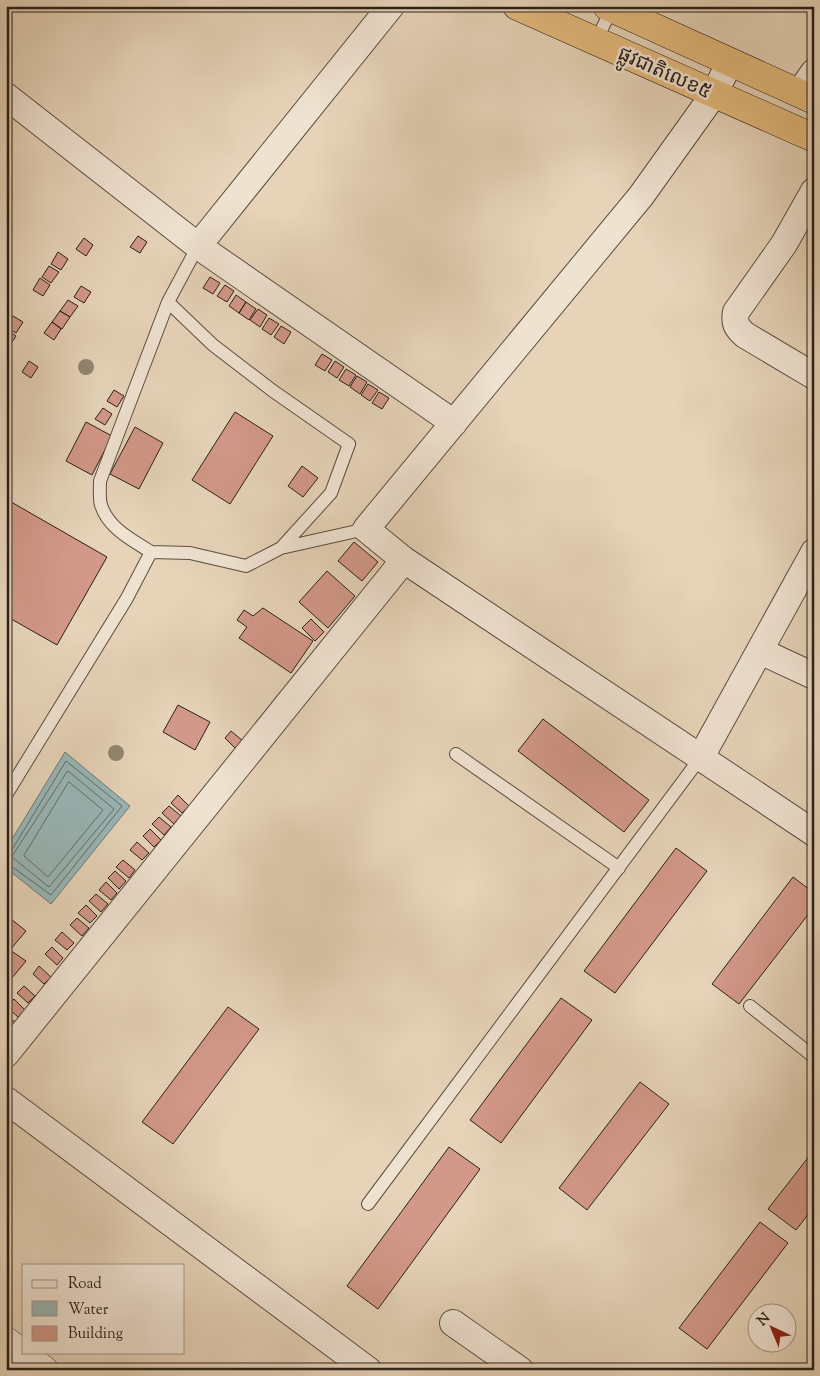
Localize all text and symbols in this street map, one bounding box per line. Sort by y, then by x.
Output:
street label: ផ្លូវជាតិលេខ៥ [612,41,716,110]
legend [22,1264,185,1354]
text: Road [68,1274,102,1295]
text: Water [68,1300,109,1321]
north arrow [748,1304,798,1354]
text: N [753,1309,775,1331]
text: Building [68,1324,123,1345]

